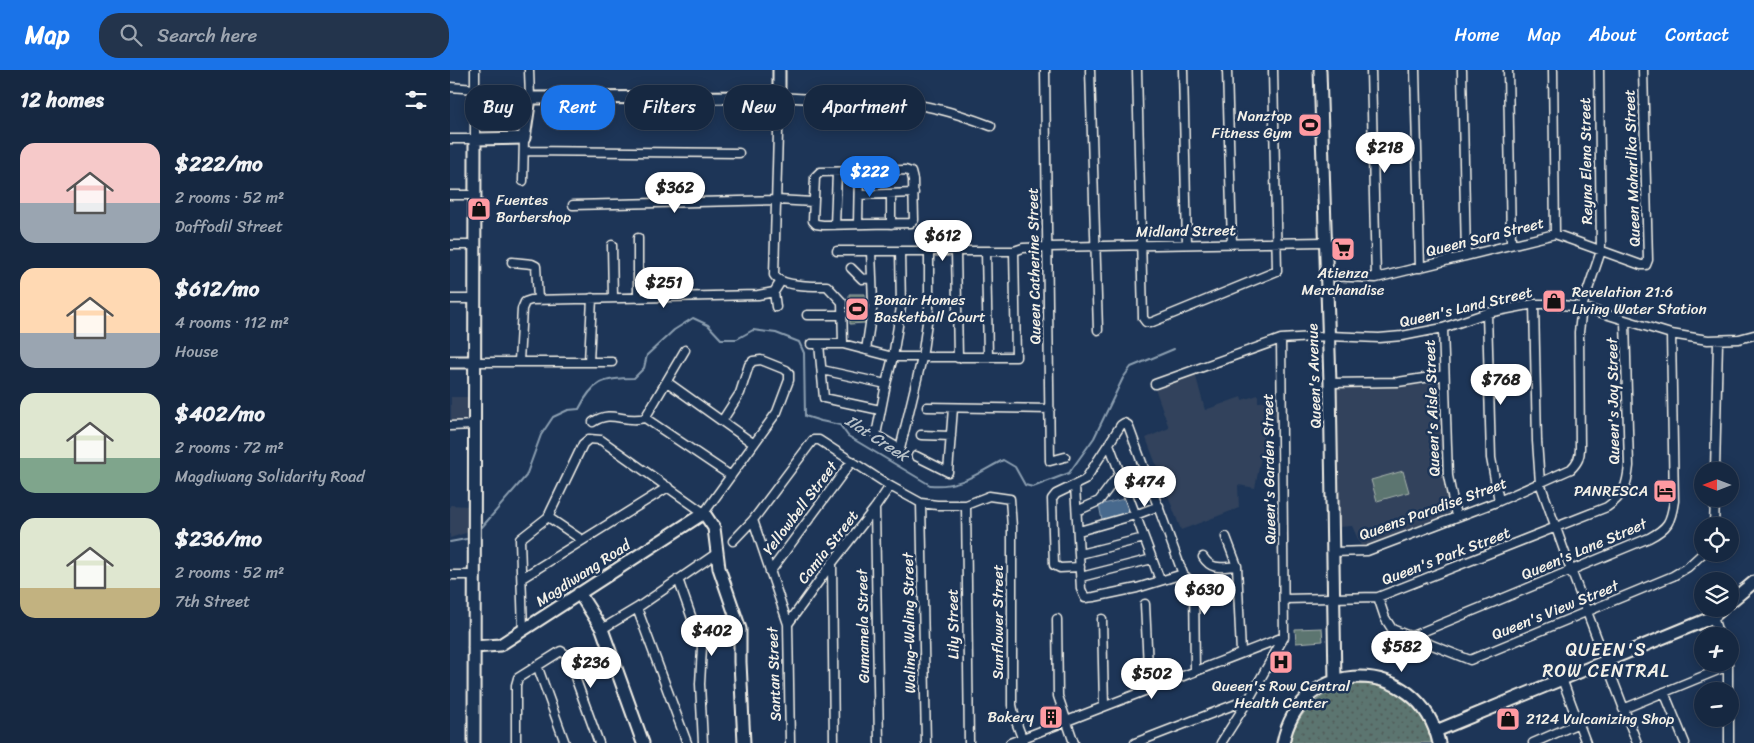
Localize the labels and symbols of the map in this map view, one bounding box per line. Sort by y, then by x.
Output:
street label: Queen Maharlika Street [1616,88,1648,247]
street label: Reyna Elena Street [1572,97,1600,225]
place label: Nanztop Fitness Gym [1212,103,1292,146]
sports icon: Nanztop Fitness Gym [1297,112,1323,138]
pin: $218 [1355,132,1415,174]
pin: $222 [840,156,900,198]
pin: $362 [645,172,705,214]
place label: Fuentes Barbershop [496,187,571,230]
street label: Queen Catherine Street [1020,187,1048,345]
shop icon: Fuentes Barbershop [466,196,492,222]
street label: Queen Sara Street [1423,210,1547,264]
street label: Midland Street [1136,217,1237,245]
pin: $612 [913,220,973,262]
supermarket icon: Atienza Merchandise [1330,236,1356,262]
place label: Atienza Merchandise [1302,260,1385,303]
pin: $251 [634,266,694,309]
street label: Queen's Land Street [1397,279,1535,335]
place label: Revelation 21:6 Living Water Station [1572,279,1707,322]
place label: Bonair Homes Basketball Court [874,287,986,330]
shop icon: Revelation 21:6 Living Water Station [1541,288,1567,314]
sports icon: Bonair Homes Basketball Court [844,296,870,322]
street label: Queen's Avenue [1299,323,1329,429]
street label: Queen's Joy Street [1599,337,1627,464]
street label: Queen's Aisle Street [1417,339,1447,477]
pin: $768 [1471,364,1531,406]
street label: Queen's Garden Street [1255,393,1283,545]
water label: Ilat Creek [838,406,917,471]
street label: Yellowbell Street [756,455,845,561]
north arrow [1694,462,1739,508]
pin: $474 [1115,466,1175,508]
street label: Queens Paradise Street [1355,470,1511,548]
place label: PANRESCA [1574,478,1648,504]
hotel icon: PANRESCA [1652,478,1678,504]
street label: Camia Street [791,504,866,590]
street label: Queen's Lane Street [1517,510,1652,587]
street label: Queen's Park Street [1378,519,1515,592]
street label: Magdiwang Road [530,532,637,614]
street label: Waling-Waling Street [895,551,923,694]
street label: Sunflower Street [985,564,1011,680]
street label: Gumamela Street [849,568,877,683]
street label: Queen's View Street [1487,572,1623,647]
pin: $630 [1175,574,1235,616]
street label: Lily Street [939,588,967,660]
pin: $402 [682,614,742,657]
street label: Santan Street [759,625,789,722]
pin: $582 [1372,630,1432,673]
district label: QUEEN'S ROW CENTRAL [1543,634,1669,687]
pin: $236 [561,646,621,689]
hospital icon: Queen's Row Central Health Center [1268,649,1294,675]
pin: $502 [1122,658,1182,700]
place label: Queen's Row Central Health Center [1212,673,1351,716]
place label: Bakery [987,704,1034,730]
building icon: Bakery [1038,704,1064,730]
shop icon: 2124 Vulcanizing Shop [1495,706,1521,732]
place label: 2124 Vulcanizing Shop [1526,706,1674,732]

